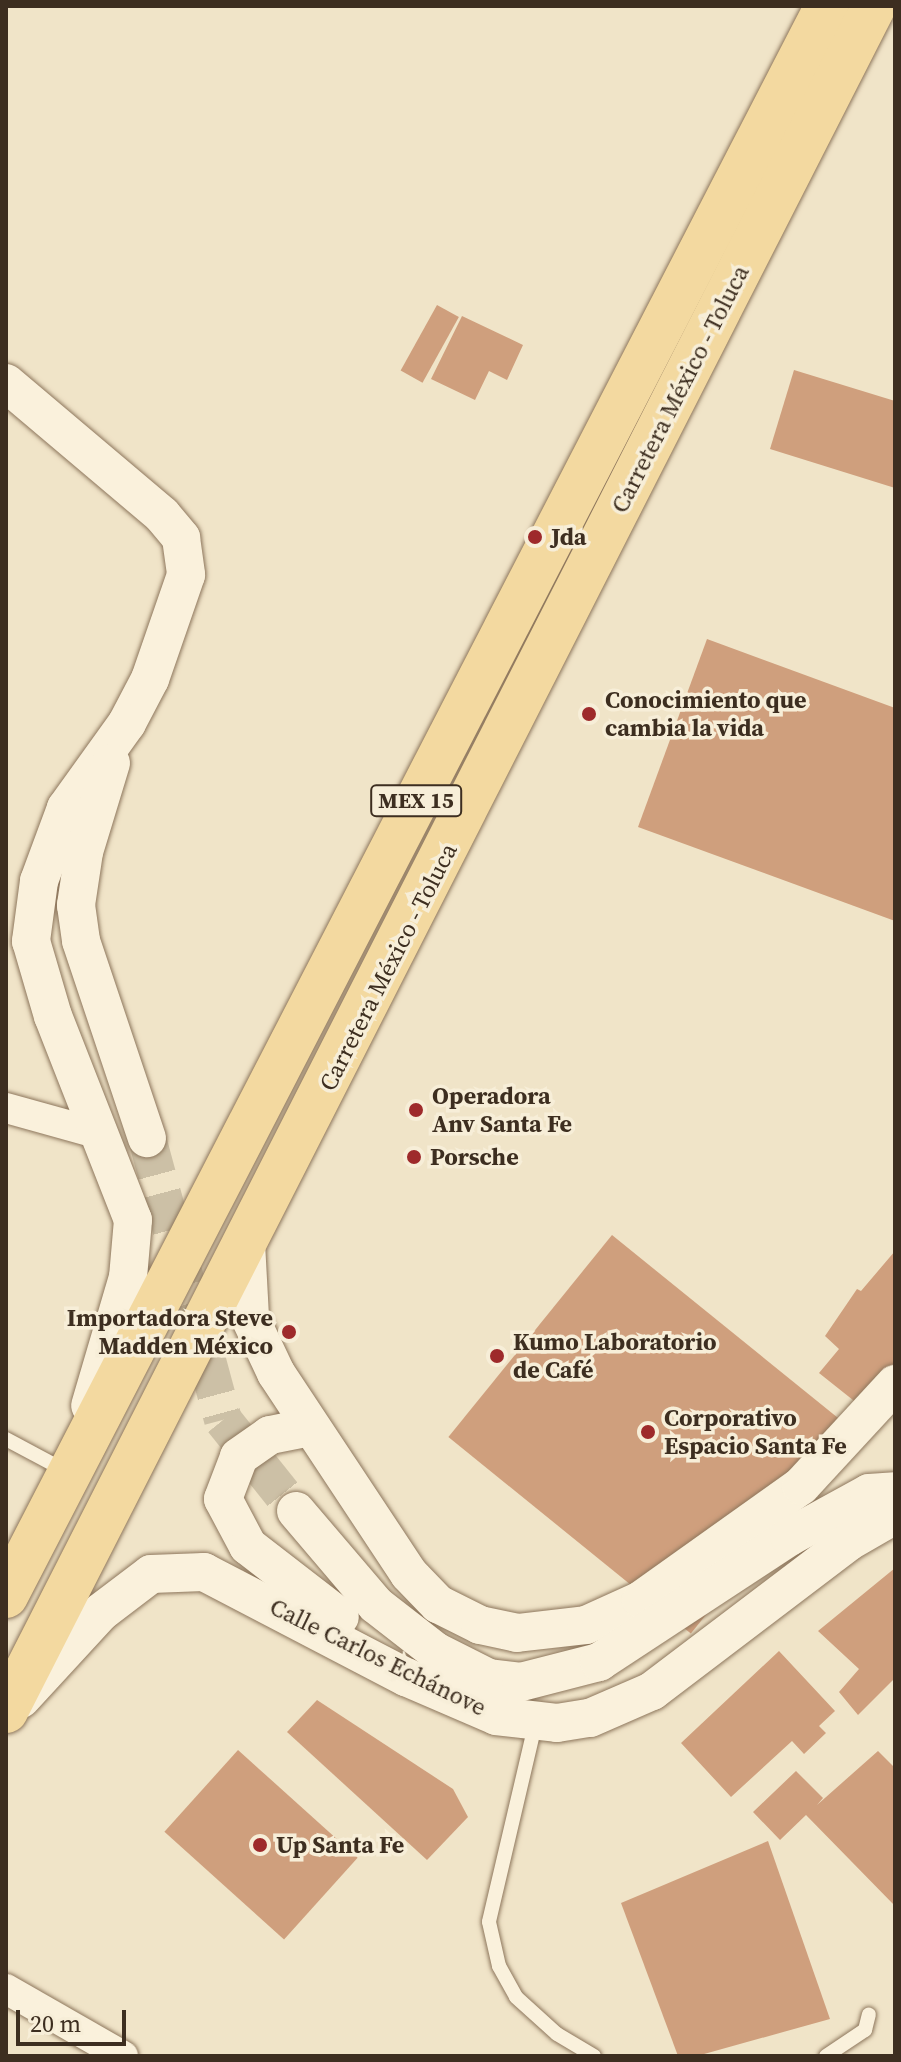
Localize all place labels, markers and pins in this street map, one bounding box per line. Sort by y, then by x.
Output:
place label: Jda [551,523,587,551]
marker: Jda [526,528,544,546]
place label: Conocimiento que cambia la vida [605,686,807,742]
marker: Conocimiento que cambia la vida [580,705,598,723]
place label: Operadora Anv Santa Fe [432,1082,572,1138]
marker: Operadora Anv Santa Fe [407,1101,425,1119]
place label: Porsche [430,1143,519,1171]
marker: Porsche [405,1148,423,1166]
place label: Importadora Steve Madden México [67,1304,273,1360]
marker: Importadora Steve Madden México [280,1323,298,1341]
place label: Kumo Laboratorio de Café [513,1328,717,1384]
marker: Kumo Laboratorio de Café [488,1347,506,1365]
place label: Corporativo Espacio Santa Fe [664,1404,847,1460]
marker: Corporativo Espacio Santa Fe [639,1423,657,1441]
place label: Up Santa Fe [276,1831,404,1859]
marker: Up Santa Fe [251,1836,269,1854]

